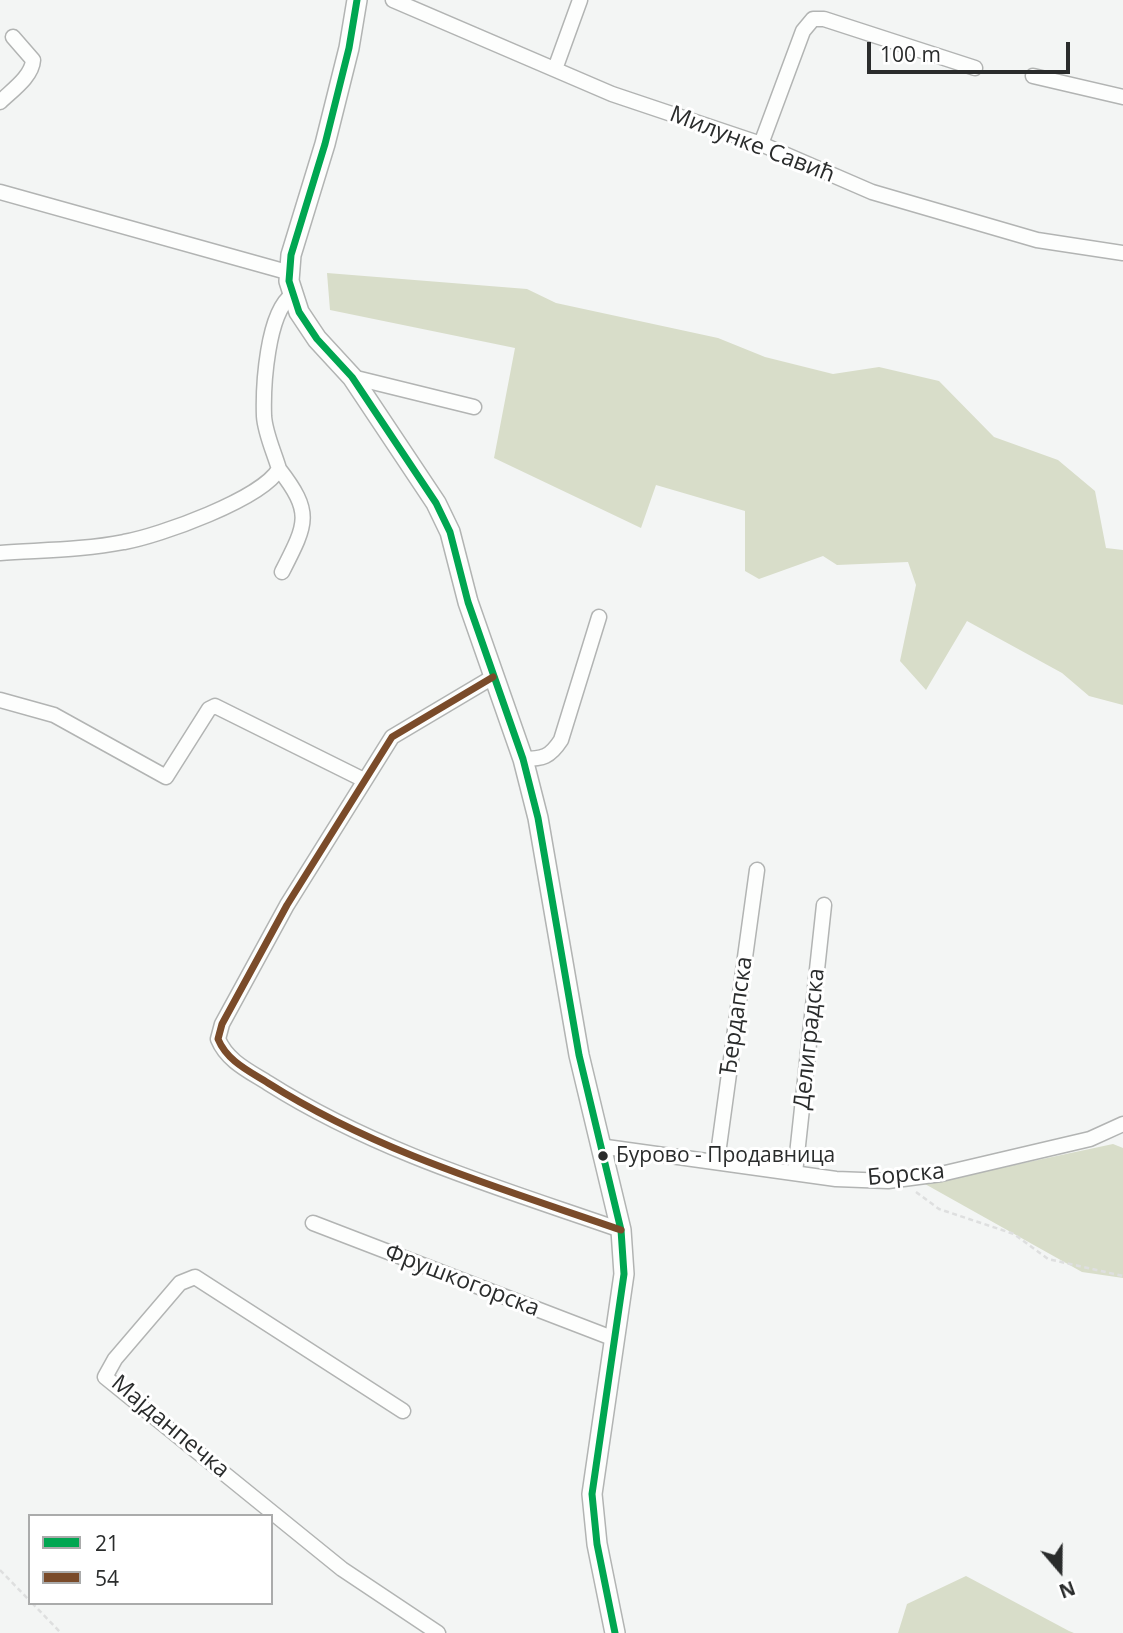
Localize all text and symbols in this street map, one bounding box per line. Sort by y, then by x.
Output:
scale bar [871,28,1074,72]
text: 100 m [880,40,941,68]
street label: Милунке Савић [666,101,838,189]
street label: Ђердапска [715,955,759,1077]
street label: Делиградска [789,967,831,1111]
place label: Бурово - Продавница [616,1143,835,1169]
marker: Бурово - Продавница [596,1149,610,1163]
street label: Борска [866,1158,946,1192]
street label: Фрушкогорска [381,1239,543,1323]
street label: Мајданпечка [105,1370,235,1484]
legend [28,1514,273,1605]
text: 21 [95,1529,119,1557]
north arrow [1025,1535,1095,1605]
text: 54 [95,1564,119,1592]
text: N [1055,1575,1079,1605]

